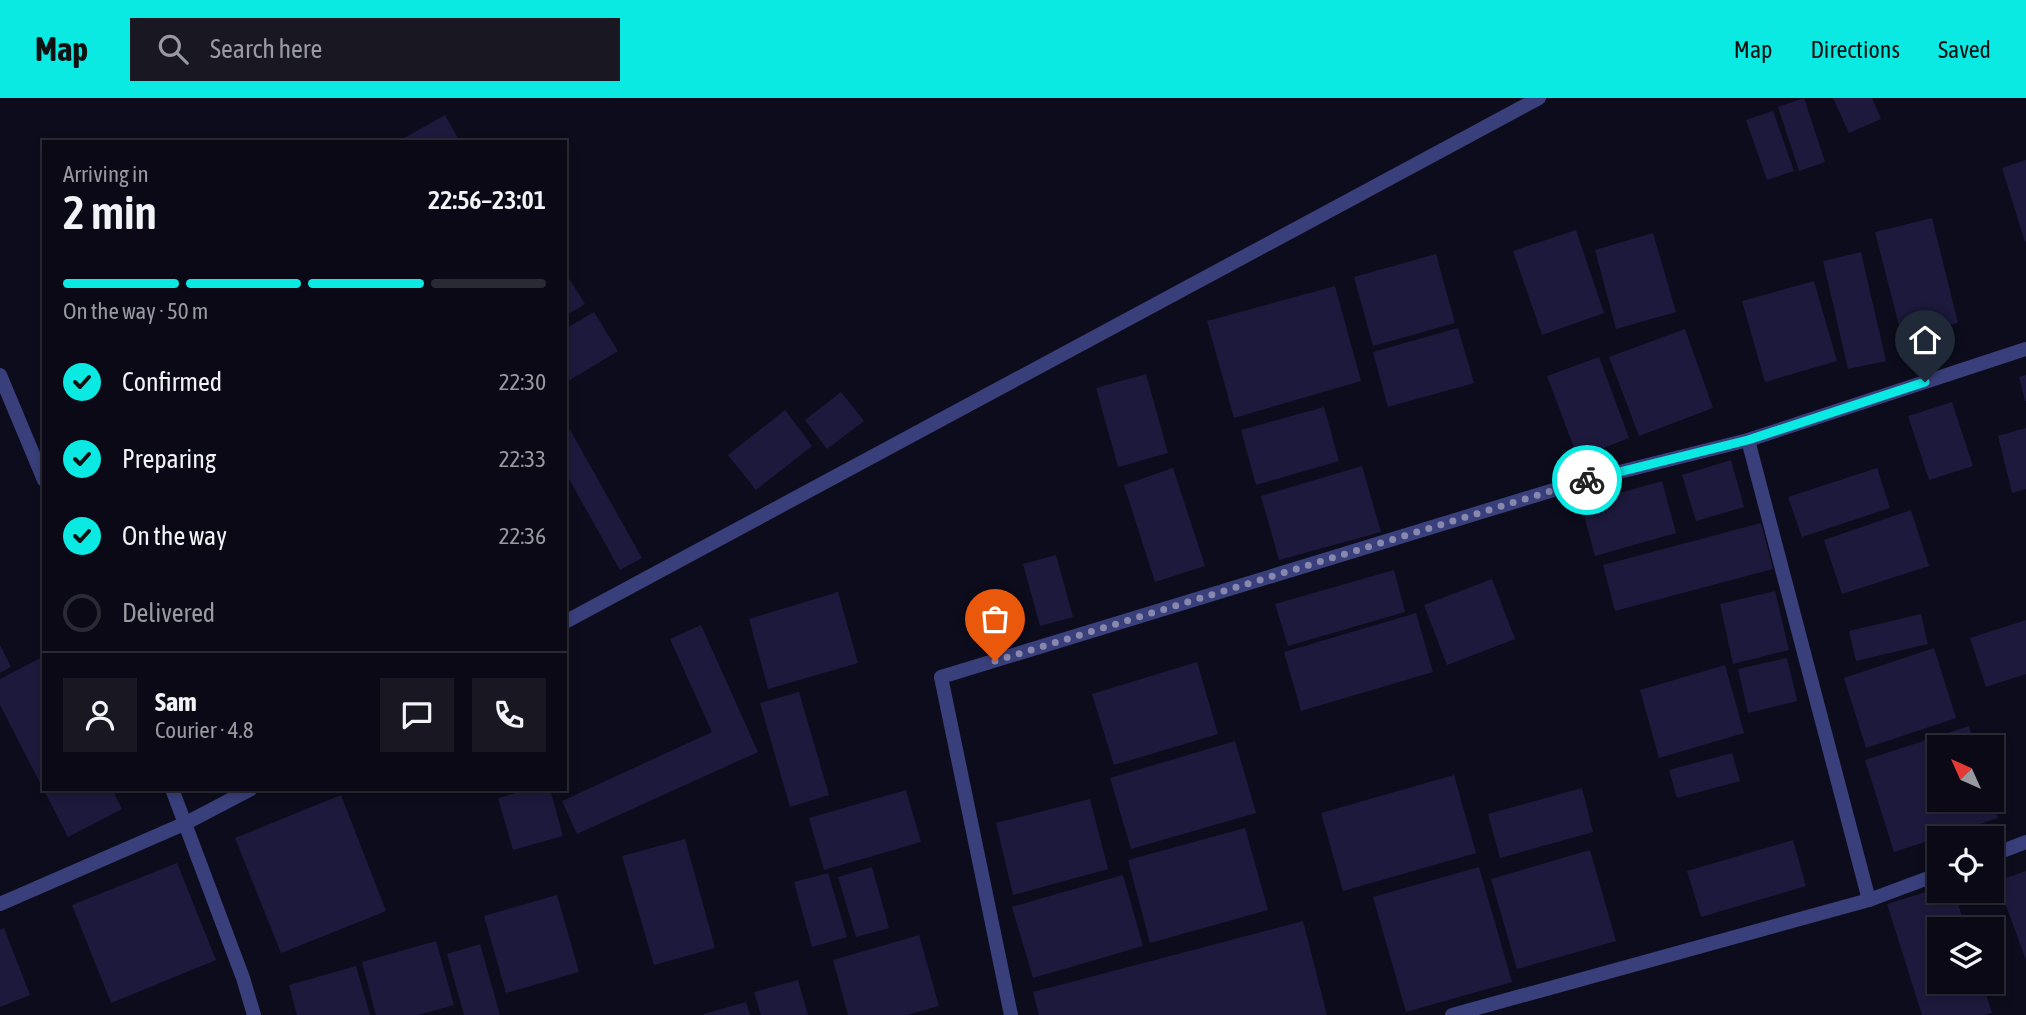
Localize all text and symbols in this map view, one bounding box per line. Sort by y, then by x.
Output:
search box [130,18,620,81]
text: Map [35,30,88,68]
icon: search [154,30,192,68]
text: Search here [210,34,322,64]
text: Map [1734,36,1772,63]
text: Directions [1810,36,1900,63]
text: Saved [1938,36,1991,63]
text: Arriving in [63,161,149,187]
text: 22:56–23:01 [428,185,546,215]
text: 2 min [63,186,157,239]
text: On the way · 50 m [63,298,208,324]
pin [1895,310,1955,382]
icon: home [1906,321,1944,359]
icon: check [63,363,101,401]
text: Confirmed [122,367,222,397]
text: 22:30 [499,369,546,395]
icon: check [63,440,101,478]
text: Preparing [122,444,216,474]
courier [1552,445,1622,515]
text: 22:33 [499,446,546,472]
icon: bike [1568,461,1606,499]
icon: check [63,517,101,555]
text: On the way [122,521,227,551]
text: 22:36 [499,523,546,549]
pin [965,589,1025,661]
text: Delivered [122,598,215,628]
icon: bag [976,600,1014,638]
button: person [63,678,137,752]
button: chat [380,678,454,752]
button: phone [472,678,546,752]
text: Sam [155,687,197,717]
text: Courier · 4.8 [155,717,254,743]
north arrow [1927,735,2004,812]
map controls [1927,735,2004,994]
button: locate [1927,826,2004,903]
button: layers [1927,917,2004,994]

